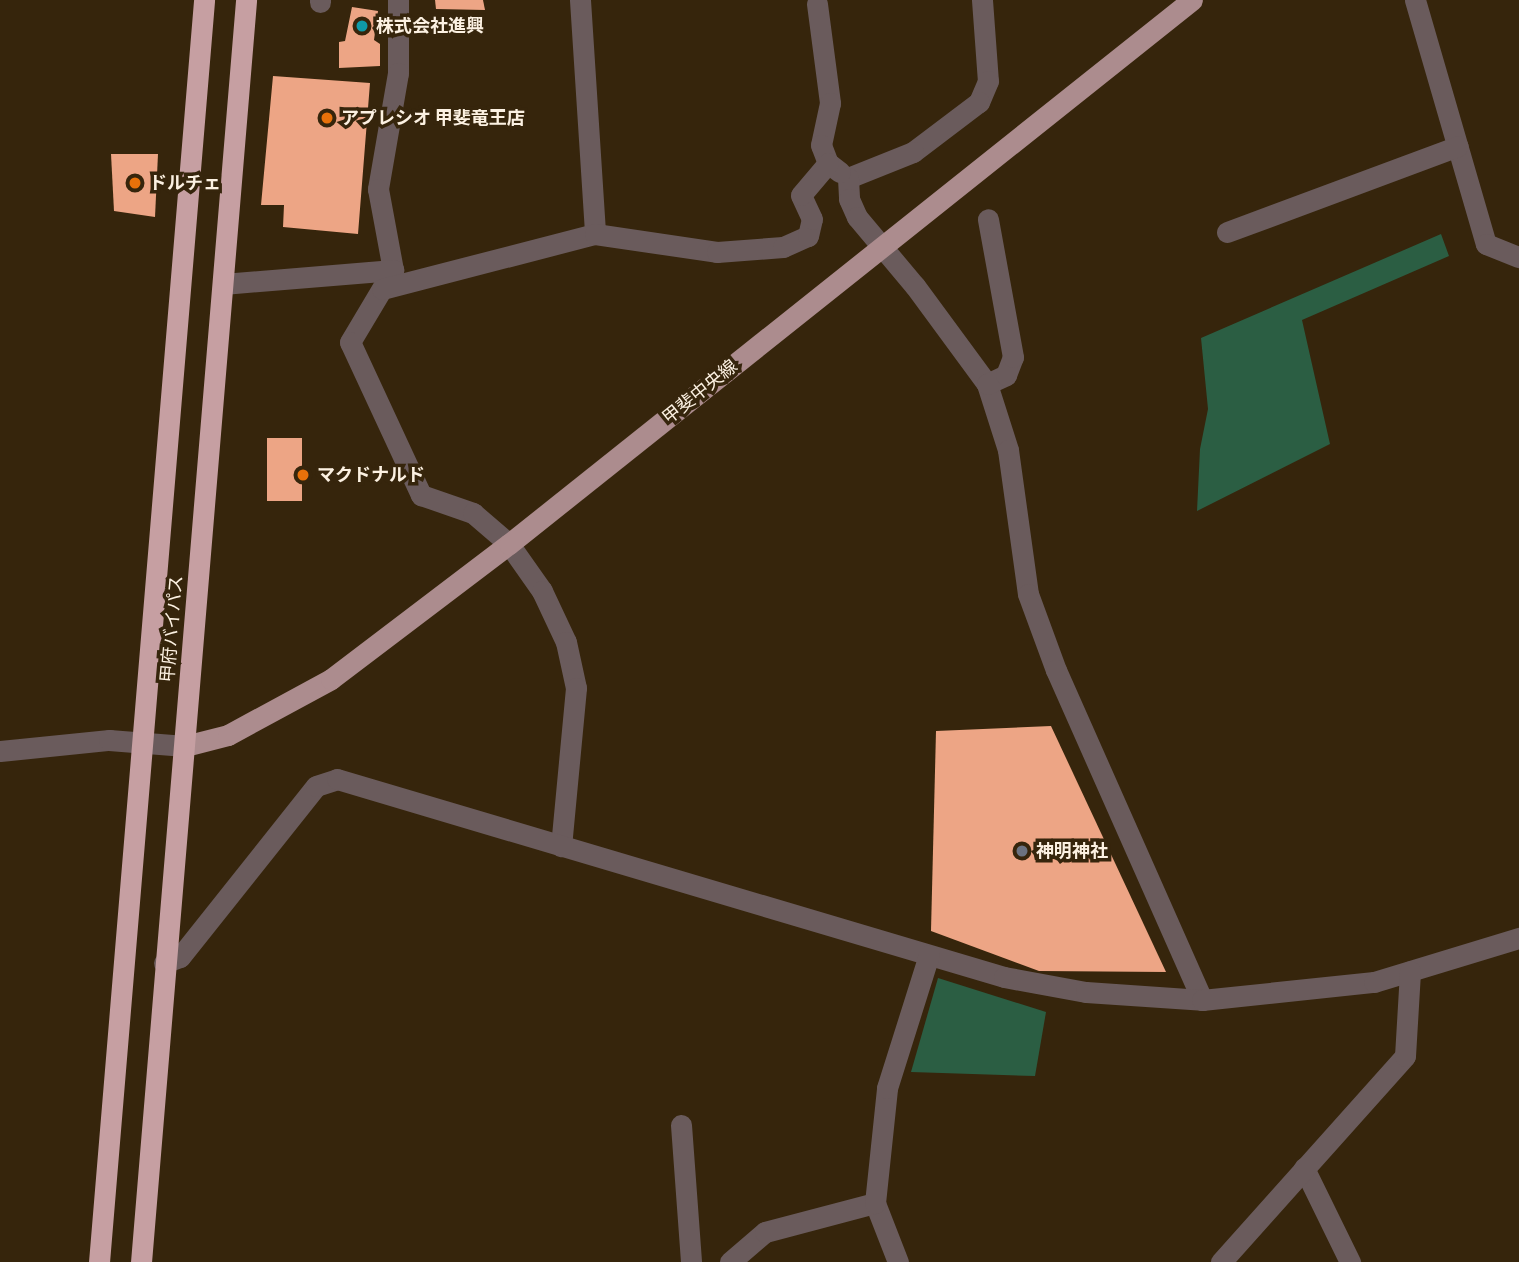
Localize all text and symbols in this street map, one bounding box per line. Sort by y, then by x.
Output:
place label: 株式会社進興 [376,15,484,37]
marker: 株式会社進興 [354,18,370,34]
place label: アプレシオ 甲斐竜王店 [341,107,525,129]
marker: アプレシオ 甲斐竜王店 [319,110,335,126]
place label: ドルチェ [149,172,221,194]
marker: ドルチェ [127,175,143,191]
street label: 甲斐中央線 [658,355,742,429]
place label: マクドナルド [317,464,425,486]
marker: マクドナルド [295,467,311,483]
street label: 甲府バイパス [157,574,187,684]
place label: 神明神社 [1036,840,1108,862]
marker: 神明神社 [1014,843,1030,859]

